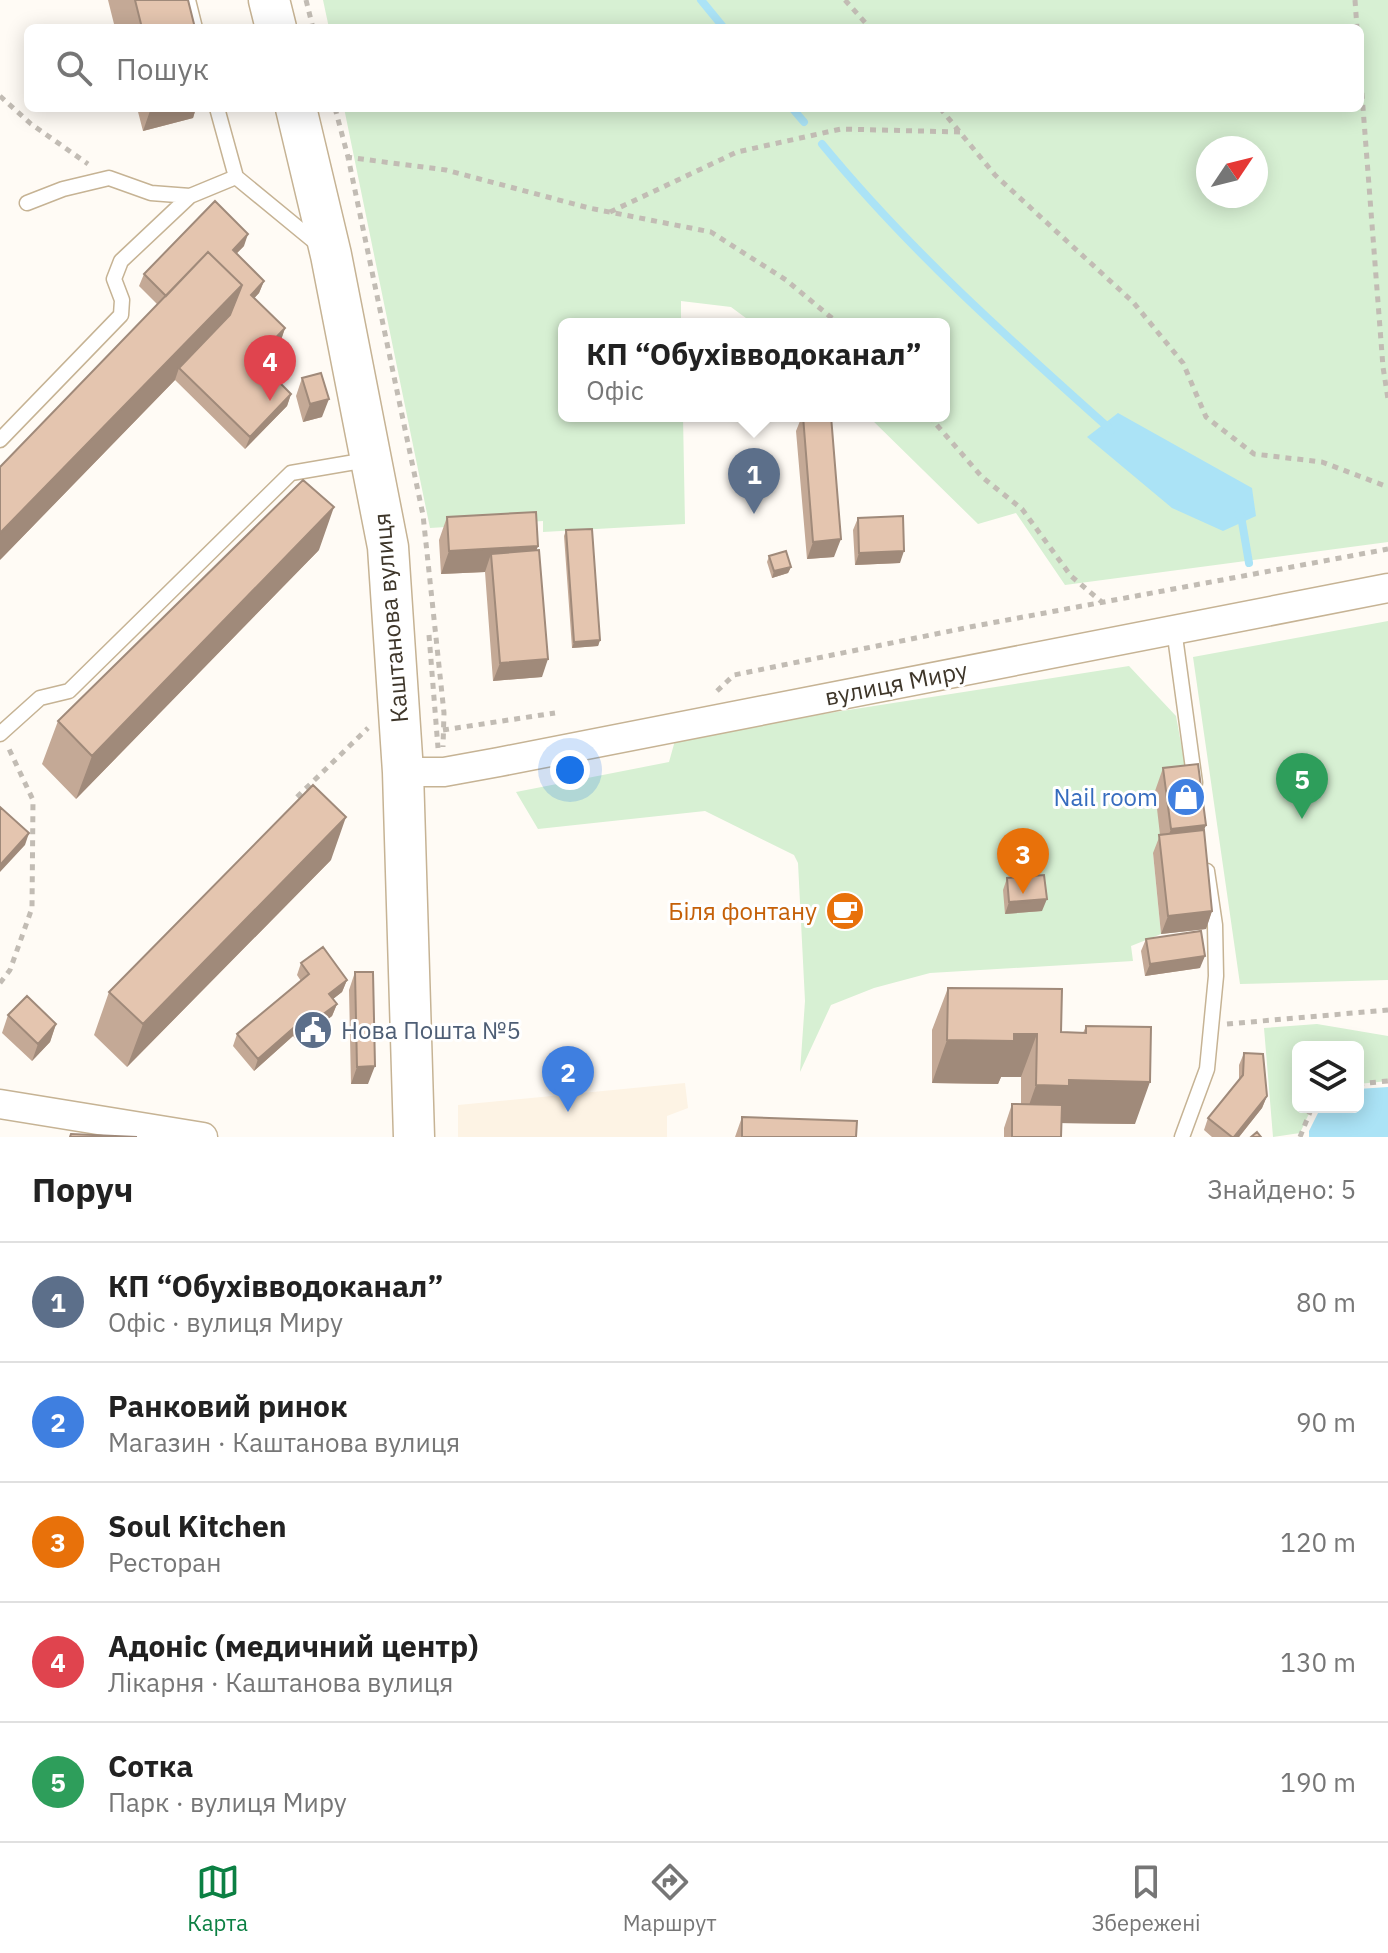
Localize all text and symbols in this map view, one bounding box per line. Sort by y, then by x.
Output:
search box [24,24,1364,112]
icon: search [52,46,96,90]
text: Пошук [116,49,209,88]
north arrow [1196,136,1268,208]
popup [558,318,950,422]
text: КП “Обухівводоканал” [586,334,922,373]
pin: 4 [244,335,296,401]
text: Офіс [586,373,644,407]
pin: 1 [728,448,780,514]
street label: Каштанова вулиця [365,512,415,724]
street label: вулиця Миру [822,653,970,713]
your location [550,750,590,790]
pin: 5 [1276,753,1328,819]
shop icon: Nail room [1165,776,1207,818]
place label: Nail room [1054,781,1158,813]
pin: 3 [997,828,1049,894]
cafe icon: Біля фонтану [824,890,866,932]
place label: Біля фонтану [668,895,817,927]
public building icon: Нова Пошта №5 [292,1009,334,1051]
place label: Нова Пошта №5 [341,1014,521,1046]
map controls [1292,1041,1364,1113]
button: layers [1292,1041,1364,1113]
pin: 2 [542,1046,594,1112]
text: Поруч [32,1167,133,1211]
text: Знайдено: 5 [1207,1172,1356,1206]
text: КП “Обухівводоканал” [108,1266,444,1305]
text: 1 [50,1285,66,1319]
text: 80 m [1296,1285,1356,1319]
text: Офіс · вулиця Миру [108,1305,343,1339]
text: Ранковий ринок [108,1386,348,1425]
text: 2 [50,1405,66,1439]
text: 90 m [1296,1405,1356,1439]
text: Магазин · Каштанова вулиця [108,1425,460,1459]
text: Soul Kitchen [108,1506,287,1545]
text: 3 [50,1525,66,1559]
text: 120 m [1280,1525,1356,1559]
text: Ресторан [108,1545,221,1579]
text: Адоніс (медичний центр) [108,1626,478,1665]
text: 4 [50,1645,66,1679]
text: 130 m [1280,1645,1356,1679]
text: Лікарня · Каштанова вулиця [108,1665,453,1699]
text: Сотка [108,1746,193,1785]
text: 5 [50,1765,66,1799]
text: 190 m [1280,1765,1356,1799]
text: Парк · вулиця Миру [108,1785,347,1819]
tab: Карта [187,1860,248,1937]
tab: Маршрут [623,1860,717,1937]
tab: Збережені [1091,1860,1201,1937]

